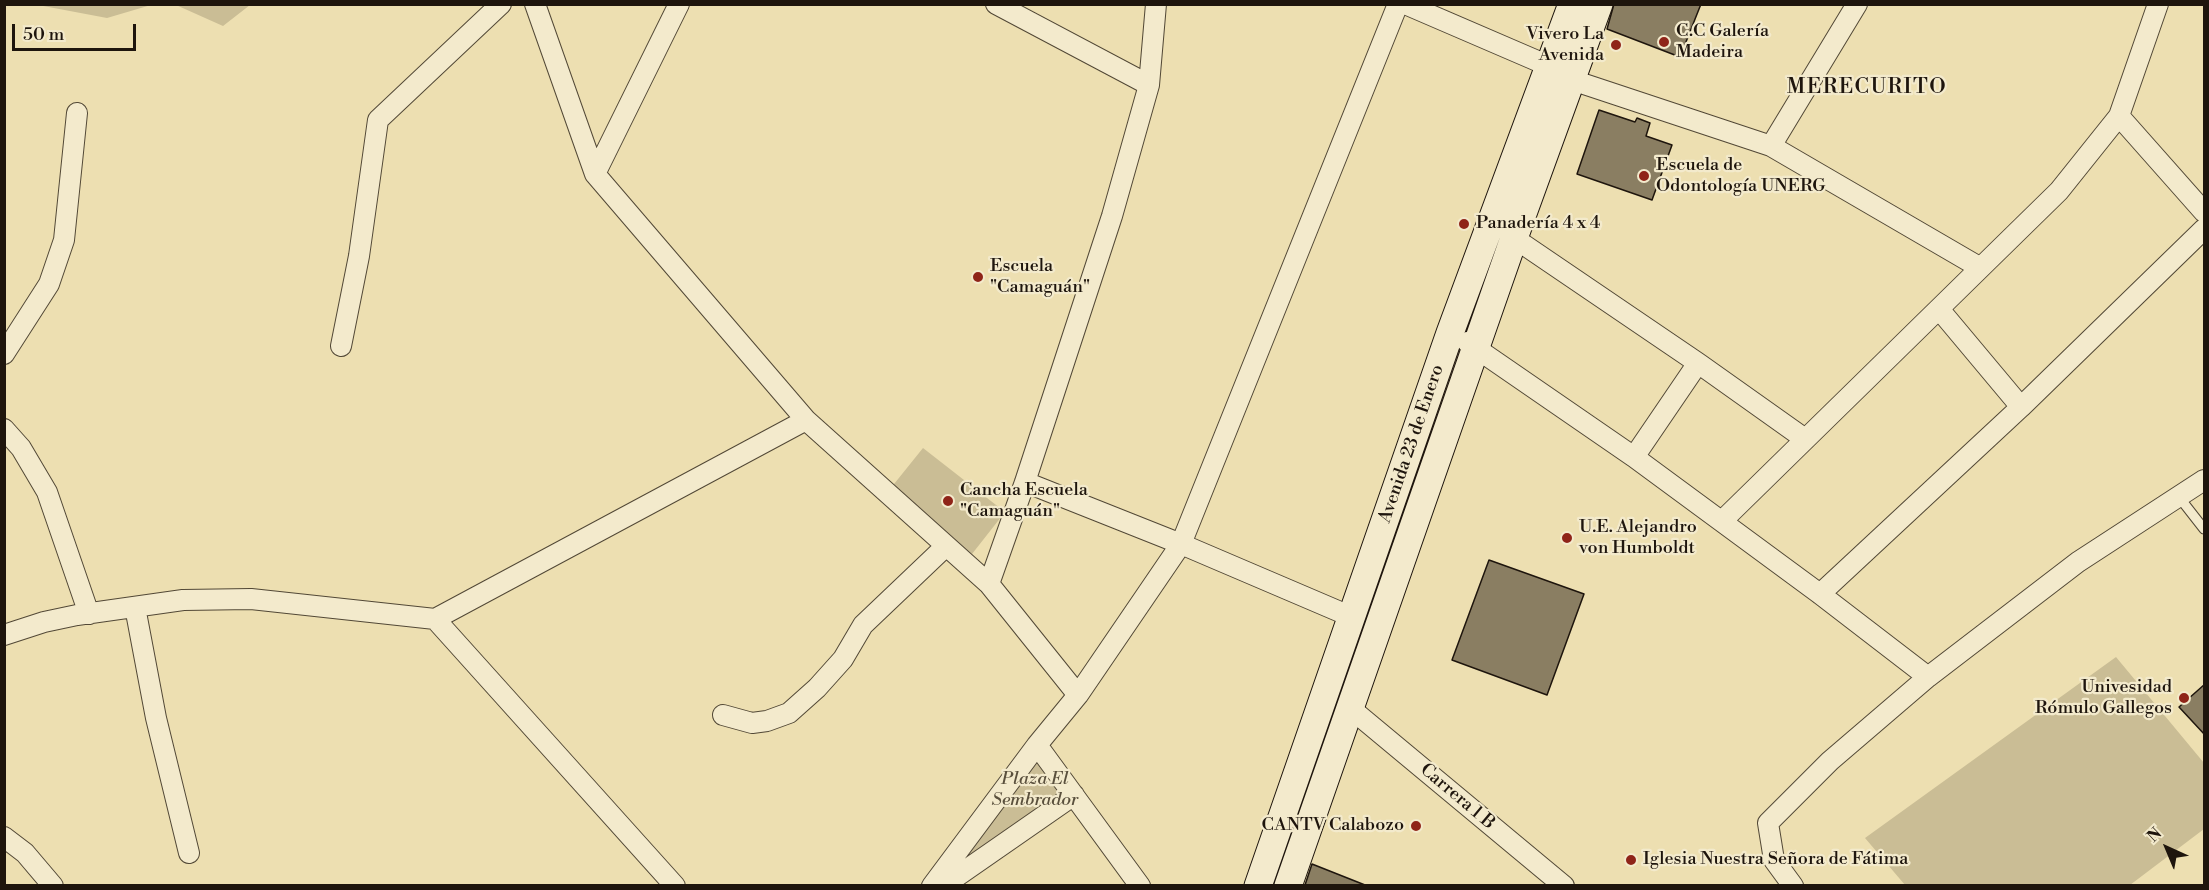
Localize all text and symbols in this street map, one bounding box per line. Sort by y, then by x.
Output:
scale bar [15,12,140,50]
place label: C.C Galería Madeira [1676,21,1769,63]
text: 50 m [23,23,64,46]
place label: Vivero La Avenida [1526,24,1604,66]
marker: C.C Galería Madeira [1657,35,1671,49]
marker: Vivero La Avenida [1609,38,1623,52]
district label: MERECURITO [1787,75,1947,101]
place label: Escuela de Odontología UNERG [1656,155,1826,198]
marker: Escuela de Odontología UNERG [1637,169,1651,183]
place label: Panadería 4 x 4 [1476,213,1600,235]
marker: Panadería 4 x 4 [1457,217,1471,231]
place label: Escuela "Camaguán" [990,256,1090,298]
marker: Escuela "Camaguán" [971,270,985,284]
street label: Avenida 23 de Enero [1375,362,1449,526]
place label: Cancha Escuela "Camaguán" [960,480,1088,522]
marker: Cancha Escuela "Camaguán" [941,494,955,508]
place label: U.E. Alejandro von Humboldt [1579,517,1697,560]
marker: U.E. Alejandro von Humboldt [1560,531,1574,545]
place label: Univesidad Rómulo Gallegos [2035,677,2172,720]
marker: Univesidad Rómulo Gallegos [2177,691,2191,705]
street label: Carrera 1 B [1415,759,1499,835]
park label: Plaza El Sembrador [992,769,1078,812]
place label: CANTV Calabozo [1261,815,1404,837]
north arrow [2137,818,2197,878]
marker: CANTV Calabozo [1409,819,1423,833]
text: N [2143,823,2166,847]
place label: Iglesia Nuestra Señora de Fátima [1643,849,1908,871]
marker: Iglesia Nuestra Señora de Fátima [1624,853,1638,867]

